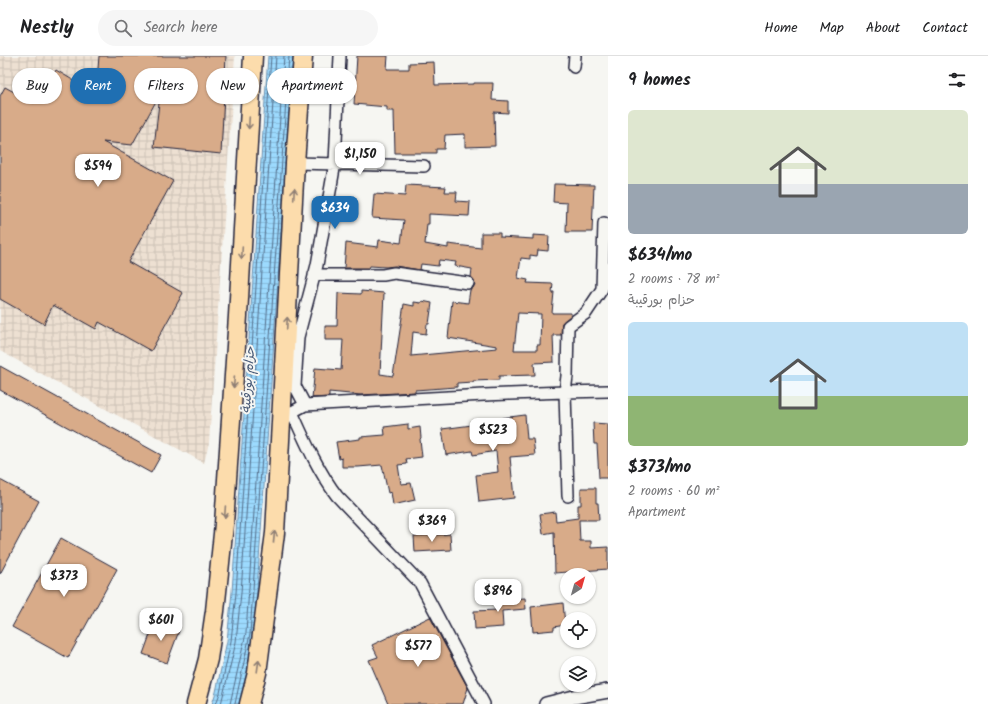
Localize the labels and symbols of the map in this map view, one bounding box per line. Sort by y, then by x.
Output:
one-way arrow [245,116,252,129]
pin: $1,150 [327,142,393,176]
pin: $594 [74,154,122,188]
one-way arrow [290,188,297,201]
pin: $634 [311,196,359,230]
one-way arrow [238,246,245,259]
one-way arrow [283,317,290,330]
water label: حزام بورقيبة [236,345,261,414]
one-way arrow [230,375,237,388]
pin: $523 [469,418,517,452]
one-way arrow [222,505,229,518]
pin: $369 [408,509,456,543]
one-way arrow [271,531,278,544]
pin: $373 [40,564,88,598]
north arrow [560,568,596,604]
pin: $896 [474,579,522,613]
pin: $601 [137,608,185,642]
pin: $577 [394,634,442,668]
one-way arrow [254,660,262,673]

